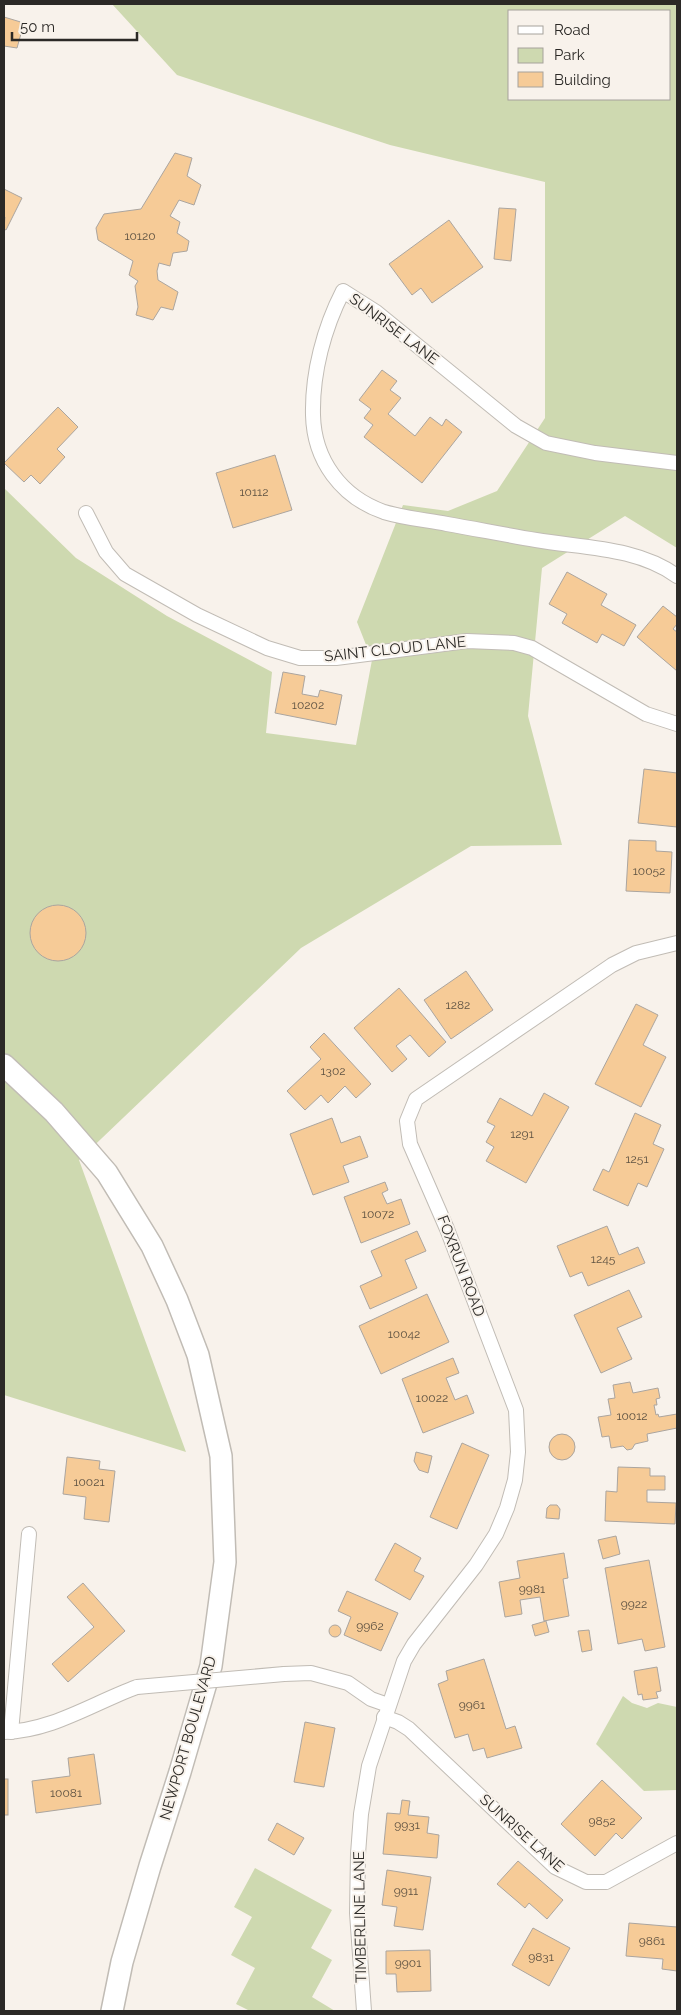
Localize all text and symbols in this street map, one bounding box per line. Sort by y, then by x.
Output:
scale bar [12,10,138,42]
legend [508,10,671,100]
text: 50 m [20,18,55,36]
text: Road [554,21,590,39]
text: Park [554,46,585,64]
text: Building [554,71,611,89]
house number: 10120 [124,229,156,243]
street label: SUNRISE LANE [346,290,442,368]
house number: 10112 [239,485,269,499]
street label: SAINT CLOUD LANE [323,633,467,665]
house number: 10202 [292,698,324,712]
house number: 10052 [633,864,665,878]
house number: 1282 [446,998,470,1012]
house number: 1302 [320,1064,346,1078]
house number: 1291 [510,1127,534,1141]
house number: 1251 [625,1152,649,1166]
house number: 10072 [362,1207,394,1221]
street label: FOXRUN ROAD [433,1213,489,1319]
house number: 1245 [591,1252,616,1266]
house number: 10042 [388,1327,420,1341]
house number: 10022 [416,1391,448,1405]
house number: 10012 [616,1409,648,1423]
house number: 10021 [73,1475,105,1489]
house number: 9981 [519,1582,545,1596]
house number: 9922 [621,1597,647,1611]
house number: 9962 [356,1619,384,1633]
street label: NEWPORT BOULEVARD [156,1654,220,1822]
house number: 9961 [459,1698,485,1712]
house number: 10081 [50,1786,82,1800]
street label: SUNRISE LANE [476,1790,568,1876]
house number: 9852 [589,1814,615,1828]
house number: 9931 [394,1818,420,1832]
street label: TIMBERLINE LANE [350,1851,370,1983]
house number: 9911 [394,1884,418,1898]
house number: 9861 [639,1934,665,1948]
house number: 9831 [528,1950,554,1964]
house number: 9901 [395,1956,421,1970]

